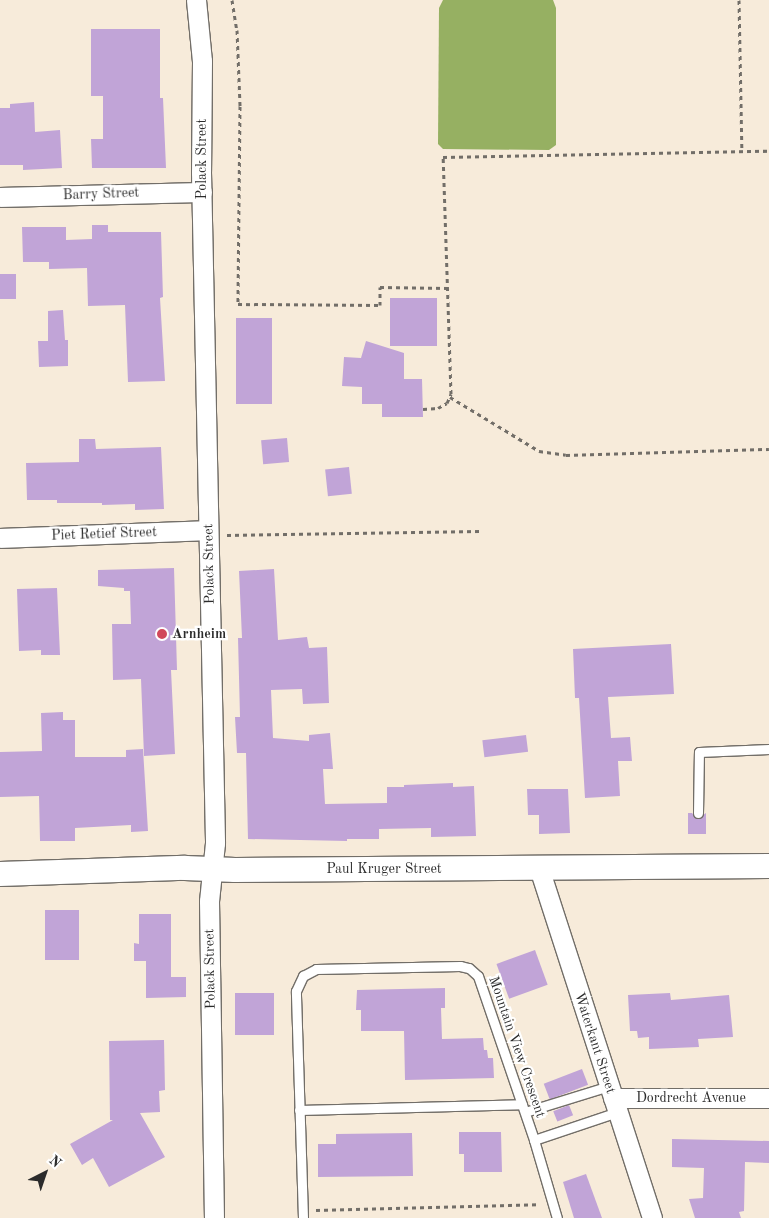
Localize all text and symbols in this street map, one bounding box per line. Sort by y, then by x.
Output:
street label: Polack Street [194,119,210,199]
street label: Barry Street [62,184,140,204]
street label: Polack Street [200,523,218,605]
street label: Piet Retief Street [51,524,157,544]
place label: Arnheim [172,626,226,642]
marker: Arnheim [156,628,168,640]
street label: Paul Kruger Street [326,861,442,877]
street label: Polack Street [201,928,219,1010]
street label: Mountain View Crescent [485,974,549,1120]
street label: Waterkant Street [571,990,619,1096]
street label: Dordrecht Avenue [636,1090,746,1106]
north arrow [20,1148,70,1198]
text: N [46,1153,63,1170]

